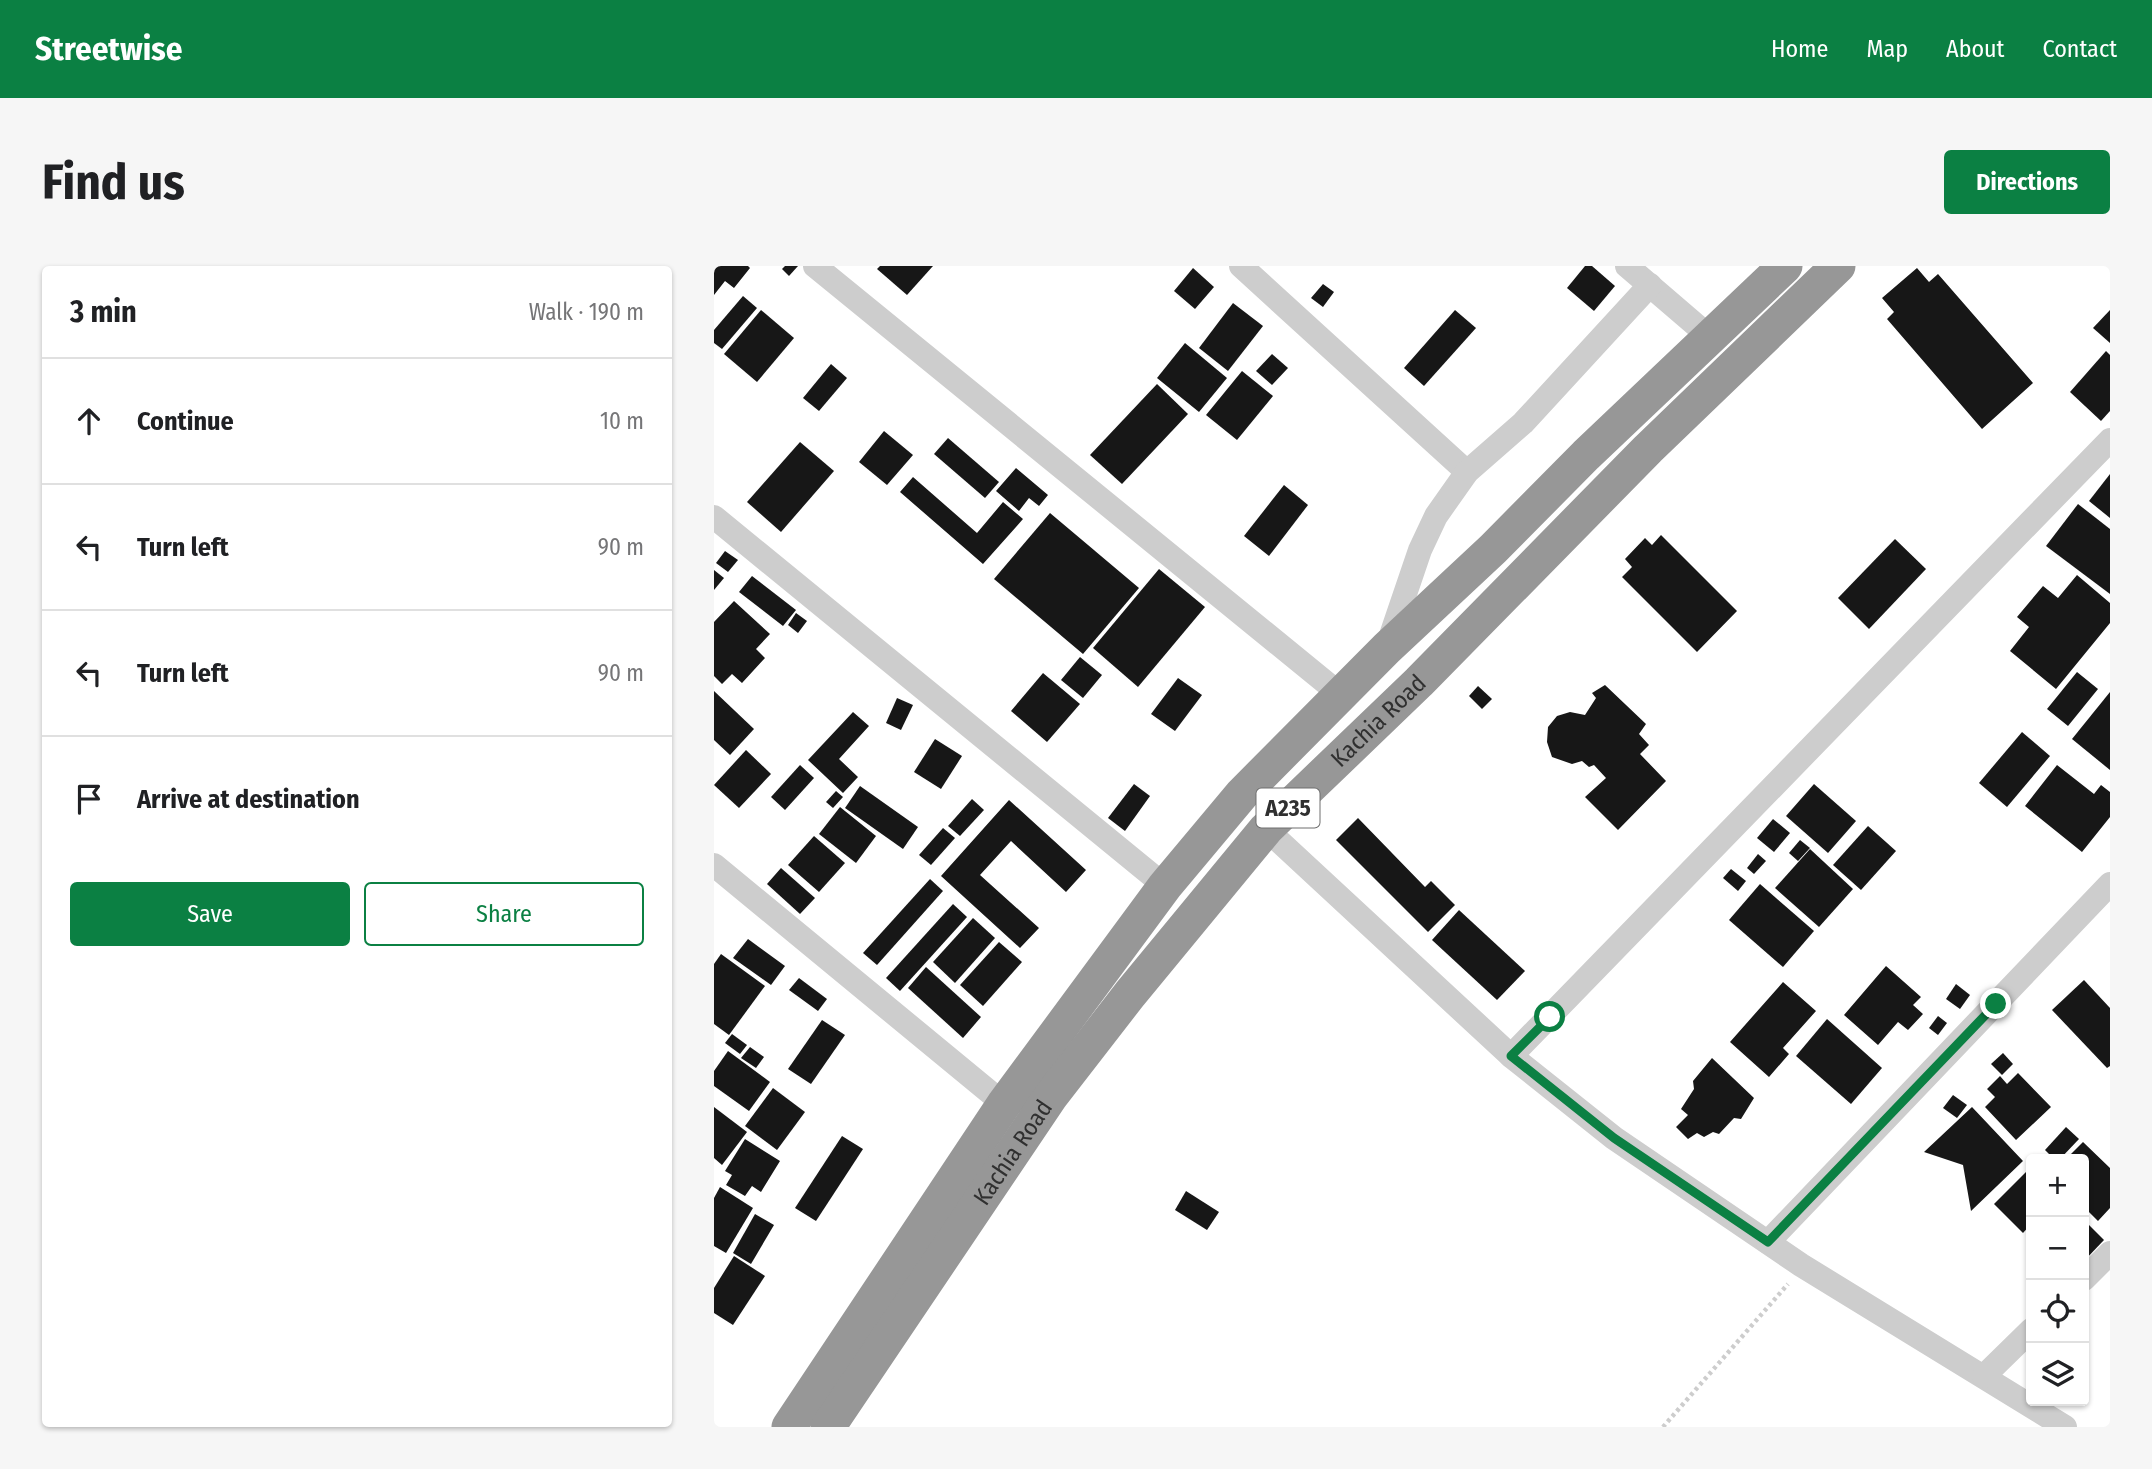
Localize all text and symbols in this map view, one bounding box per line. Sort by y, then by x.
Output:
text: Streetwise [35,29,182,69]
text: Home [1771,35,1828,63]
text: Map [1866,35,1908,63]
text: About [1946,35,2004,63]
text: Contact [2042,35,2117,63]
button: Directions [1944,150,2110,214]
text: Find us [42,153,185,212]
text: 3 min [70,294,137,330]
text: Walk · 190 m [529,298,644,326]
icon: ahead [70,402,108,440]
text: Continue [137,406,234,437]
text: 10 m [600,407,644,435]
icon: left [70,528,108,566]
text: Turn left [137,532,229,563]
text: 90 m [598,533,644,561]
icon: left [70,654,108,692]
text: Turn left [137,658,229,689]
text: 90 m [598,659,644,687]
street label: Kachia Road [1325,669,1432,773]
icon: arrive [70,780,108,818]
text: Arrive at destination [137,784,360,815]
road number: A235 [1256,788,1320,828]
button: Save [70,882,350,946]
button: Share [364,882,644,946]
route end [1980,988,2011,1019]
route start [1534,1001,1565,1032]
street label: Kachia Road [968,1095,1058,1210]
map controls [2026,1154,2089,1406]
button: + [2026,1154,2089,1217]
button: − [2026,1217,2089,1280]
button: locate [2026,1280,2089,1343]
button: layers [2026,1343,2089,1406]

